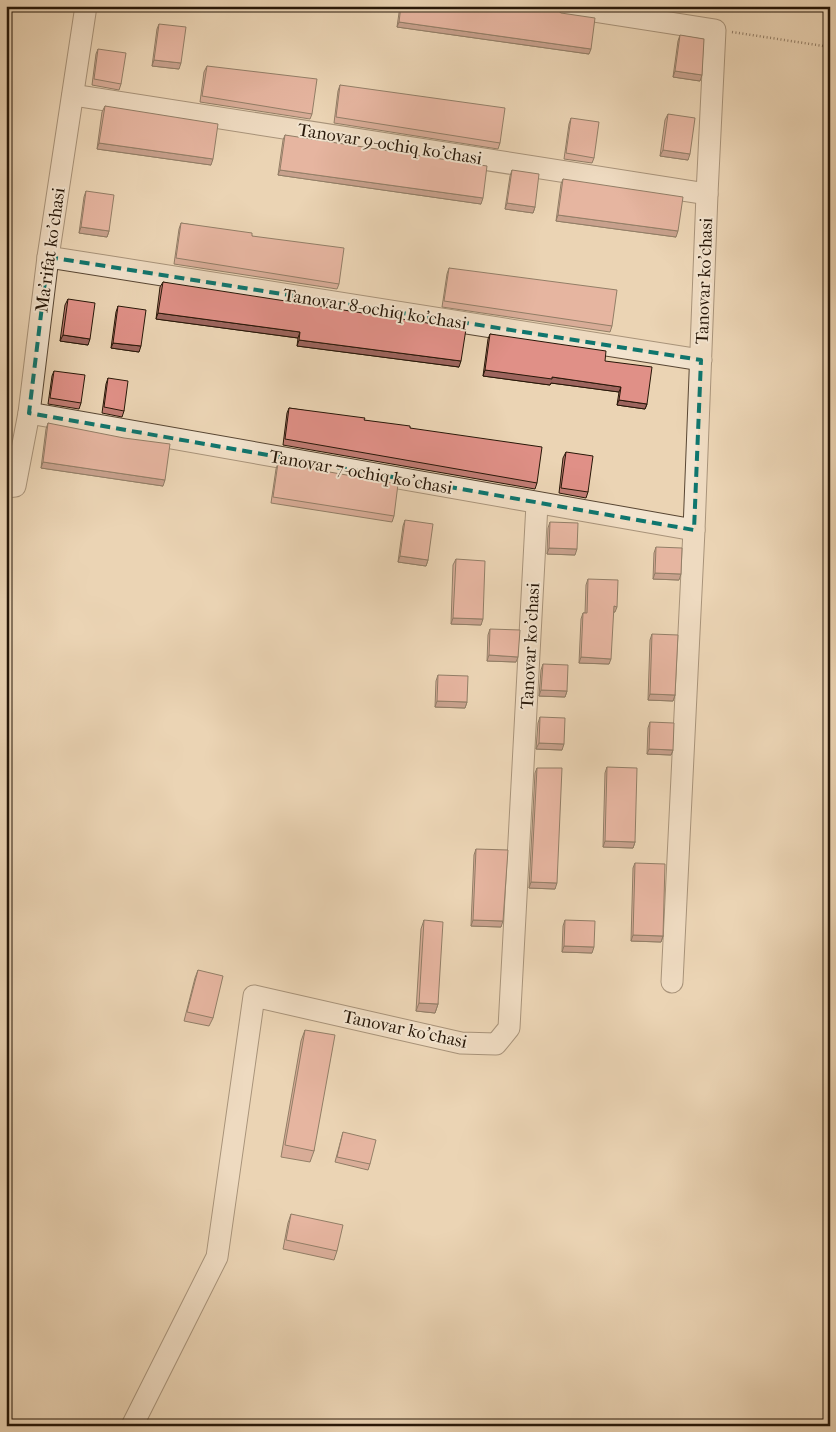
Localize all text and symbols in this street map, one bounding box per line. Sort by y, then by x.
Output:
street label: Tanovar 9-ochiq ko'chasi [296,120,484,170]
street label: Ma'rifat ko'chasi [31,186,70,314]
street label: Tanovar ko'chasi [692,217,717,345]
street label: Tanovar 8-ochiq ko'chasi [281,285,469,335]
street label: Tanovar 7-ochiq ko'chasi [268,446,455,499]
street label: Tanovar ko'chasi [517,582,544,710]
street label: Tanovar ko'chasi [341,1006,470,1053]

